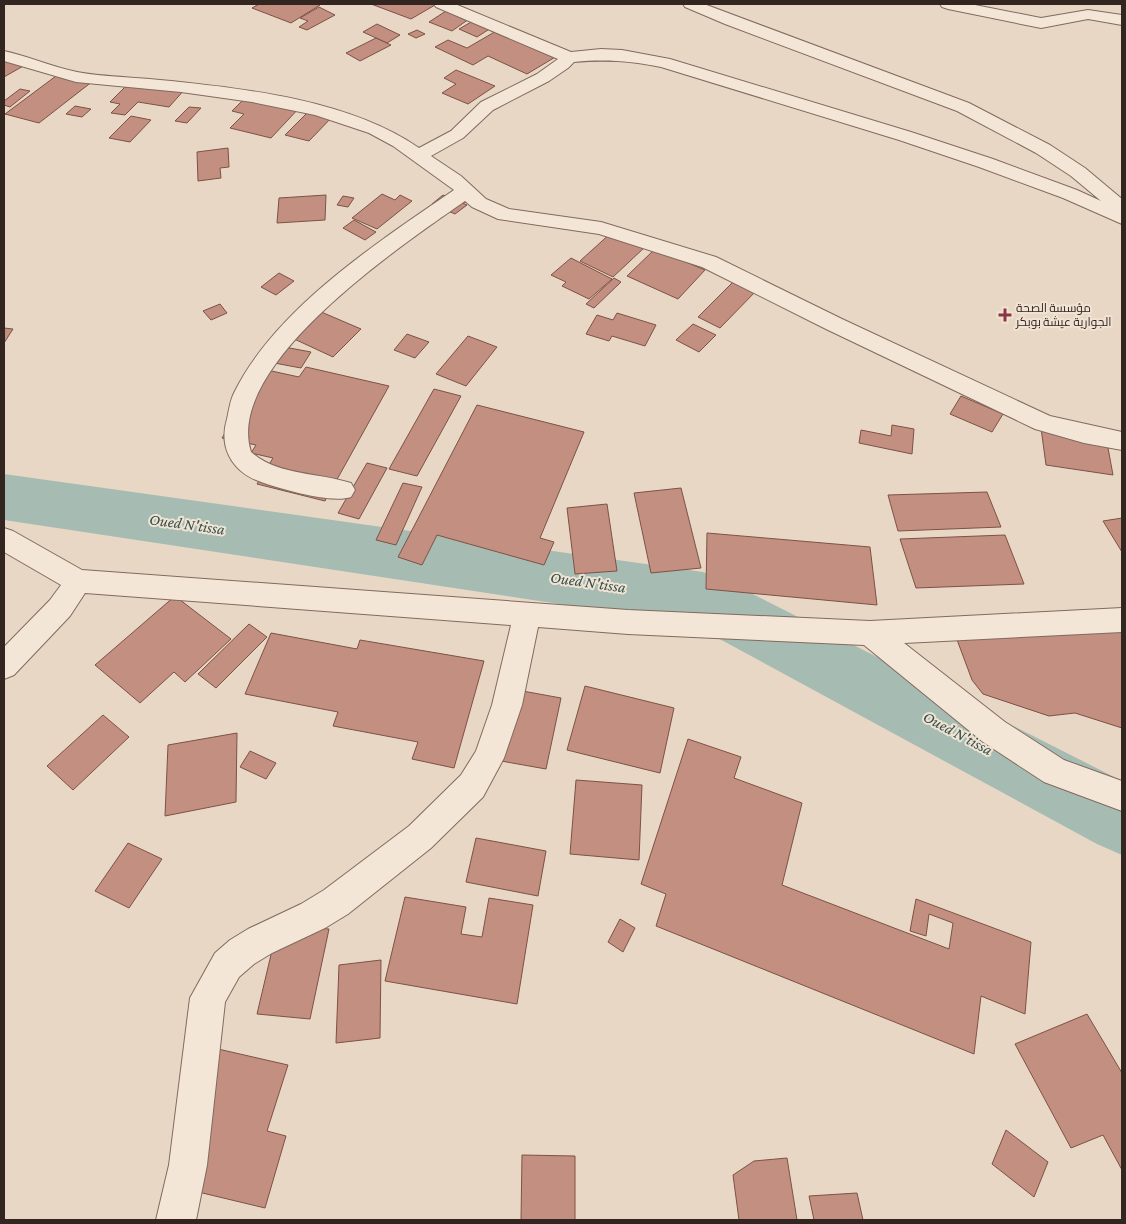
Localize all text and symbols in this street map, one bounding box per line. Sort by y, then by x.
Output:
place label: مؤسسة الصحة الجوارية عيشة بوبكر [1015,301,1111,329]
marker: مؤسسة الصحة الجوارية عيشة بوبكر [998,308,1012,322]
water label: Oued N'tissa [148,510,226,538]
water label: Oued N'tissa [549,568,627,596]
water label: Oued N'tissa [920,708,996,759]

